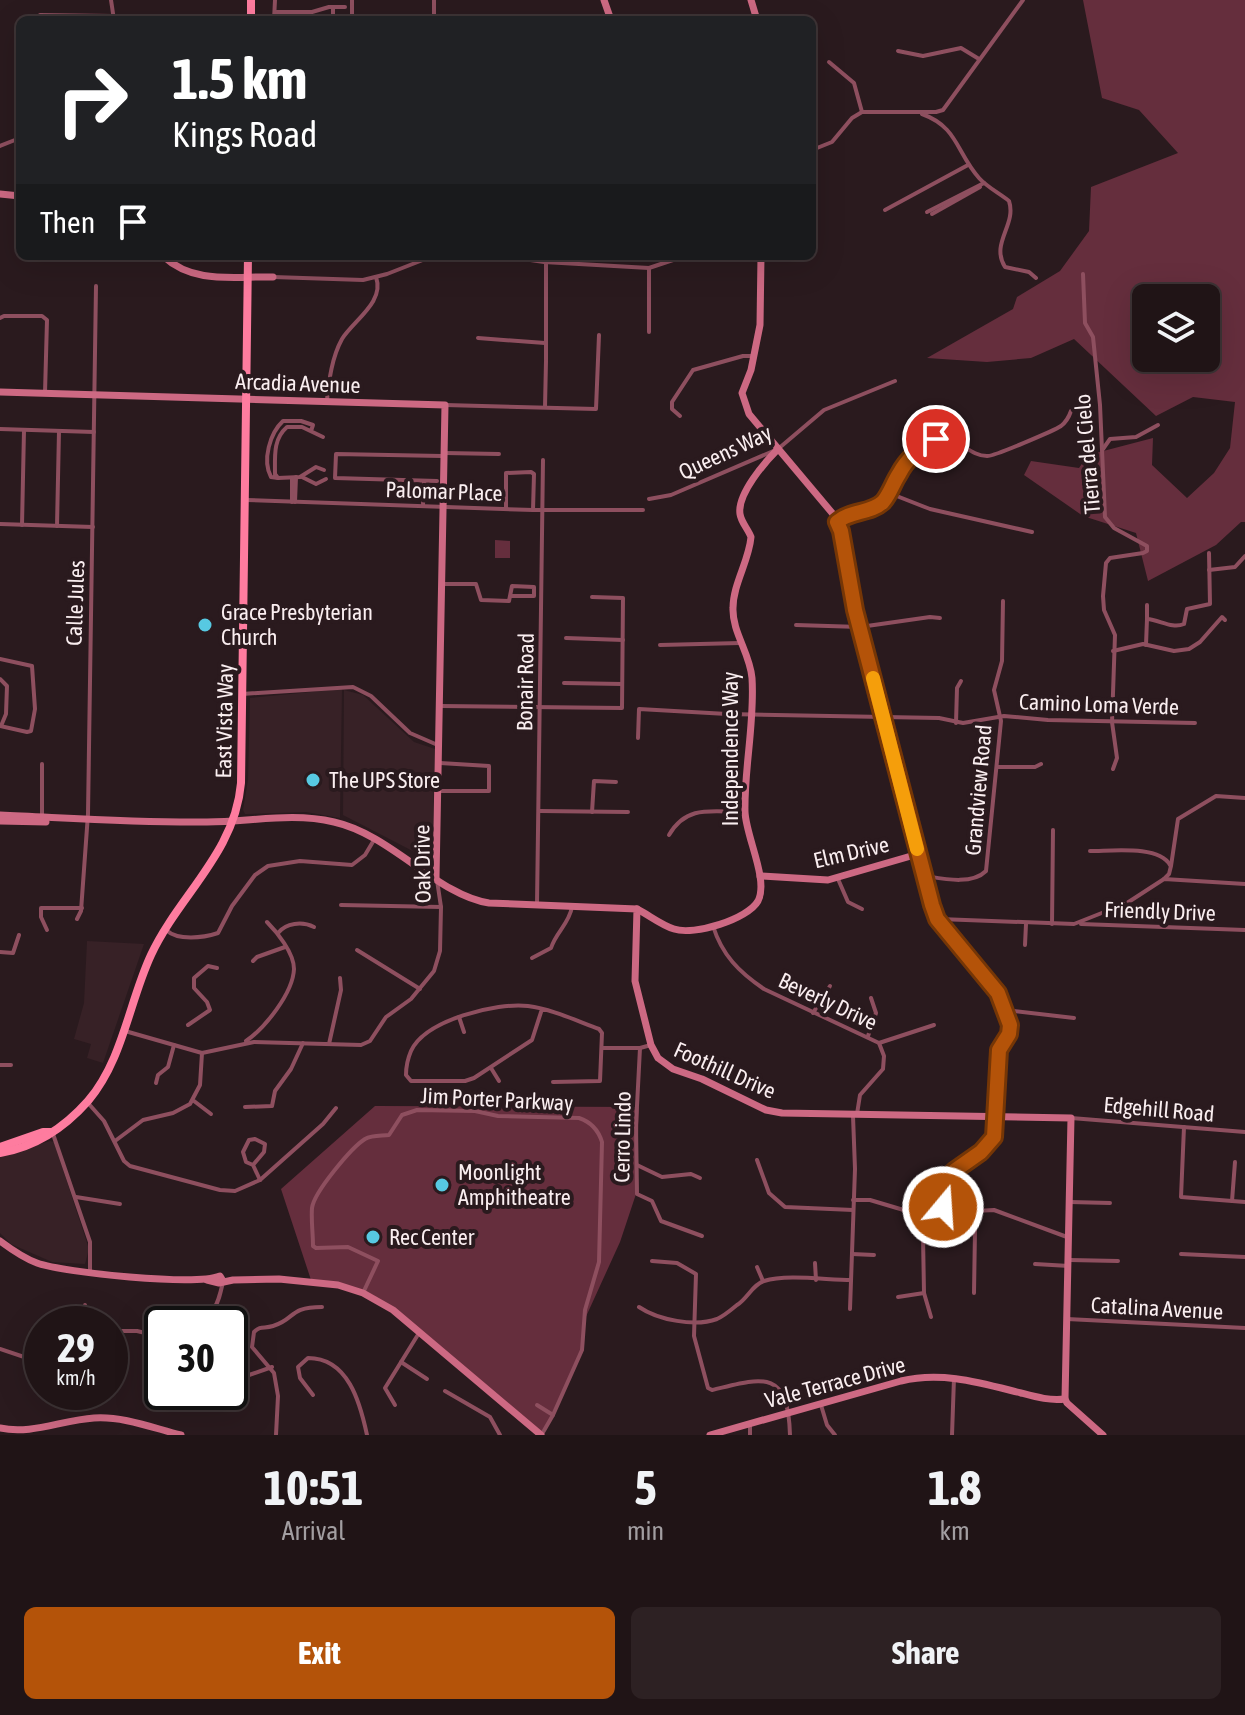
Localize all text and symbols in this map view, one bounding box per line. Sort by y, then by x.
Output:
text: 1.5 km [172,47,307,111]
icon: right [40,48,144,152]
text: Kings Road [172,113,317,155]
icon: arrive [111,200,155,244]
text: Then [40,205,95,239]
map controls [1132,284,1220,372]
button: layers [1132,284,1220,372]
street label: Arcadia Avenue [235,368,361,398]
street label: Tierra del Cielo [1069,393,1105,515]
pin [902,405,970,473]
icon: arrive [914,417,958,461]
street label: Queens Way [674,419,776,485]
street label: Palomar Place [385,476,503,506]
street label: Calle Jules [61,560,89,646]
place label: Grace Presbyterian Church [221,599,373,650]
marker: Grace Presbyterian Church [196,616,214,634]
street label: Bonair Road [511,633,539,731]
street label: East Vista Way [210,664,238,778]
street label: Independence Way [717,672,743,826]
street label: Camino Loma Verde [1019,688,1179,720]
street label: Grandview Road [959,724,997,856]
place label: The UPS Store [329,767,440,793]
marker: The UPS Store [304,771,322,789]
street label: Oak Drive [408,825,436,903]
street label: Elm Drive [811,831,891,873]
street label: Friendly Drive [1104,896,1216,926]
street label: Beverly Drive [775,967,881,1035]
street label: Foothill Drive [670,1036,780,1104]
street label: Jim Porter Parkway [420,1082,574,1116]
street label: Cerro Lindo [608,1091,636,1183]
street label: Edgehill Road [1102,1091,1216,1127]
place label: Moonlight Amphitheatre [458,1159,571,1210]
position arrow [901,1165,985,1249]
marker: Moonlight Amphitheatre [433,1176,451,1194]
place label: Rec Center [389,1224,475,1250]
marker: Rec Center [364,1228,382,1246]
street label: Catalina Avenue [1090,1292,1224,1324]
speed limit sign: 30 [144,1306,248,1410]
text: 29 [57,1325,95,1370]
street label: Vale Terrace Drive [762,1351,908,1413]
text: km/h [56,1366,96,1389]
text: 10:51 [264,1460,363,1515]
text: 5 [634,1460,657,1515]
text: 1.8 [928,1460,981,1515]
text: Arrival [282,1516,345,1546]
text: min [627,1516,664,1546]
text: km [940,1516,970,1546]
button: Exit [24,1607,615,1699]
button: Share [631,1607,1221,1699]

